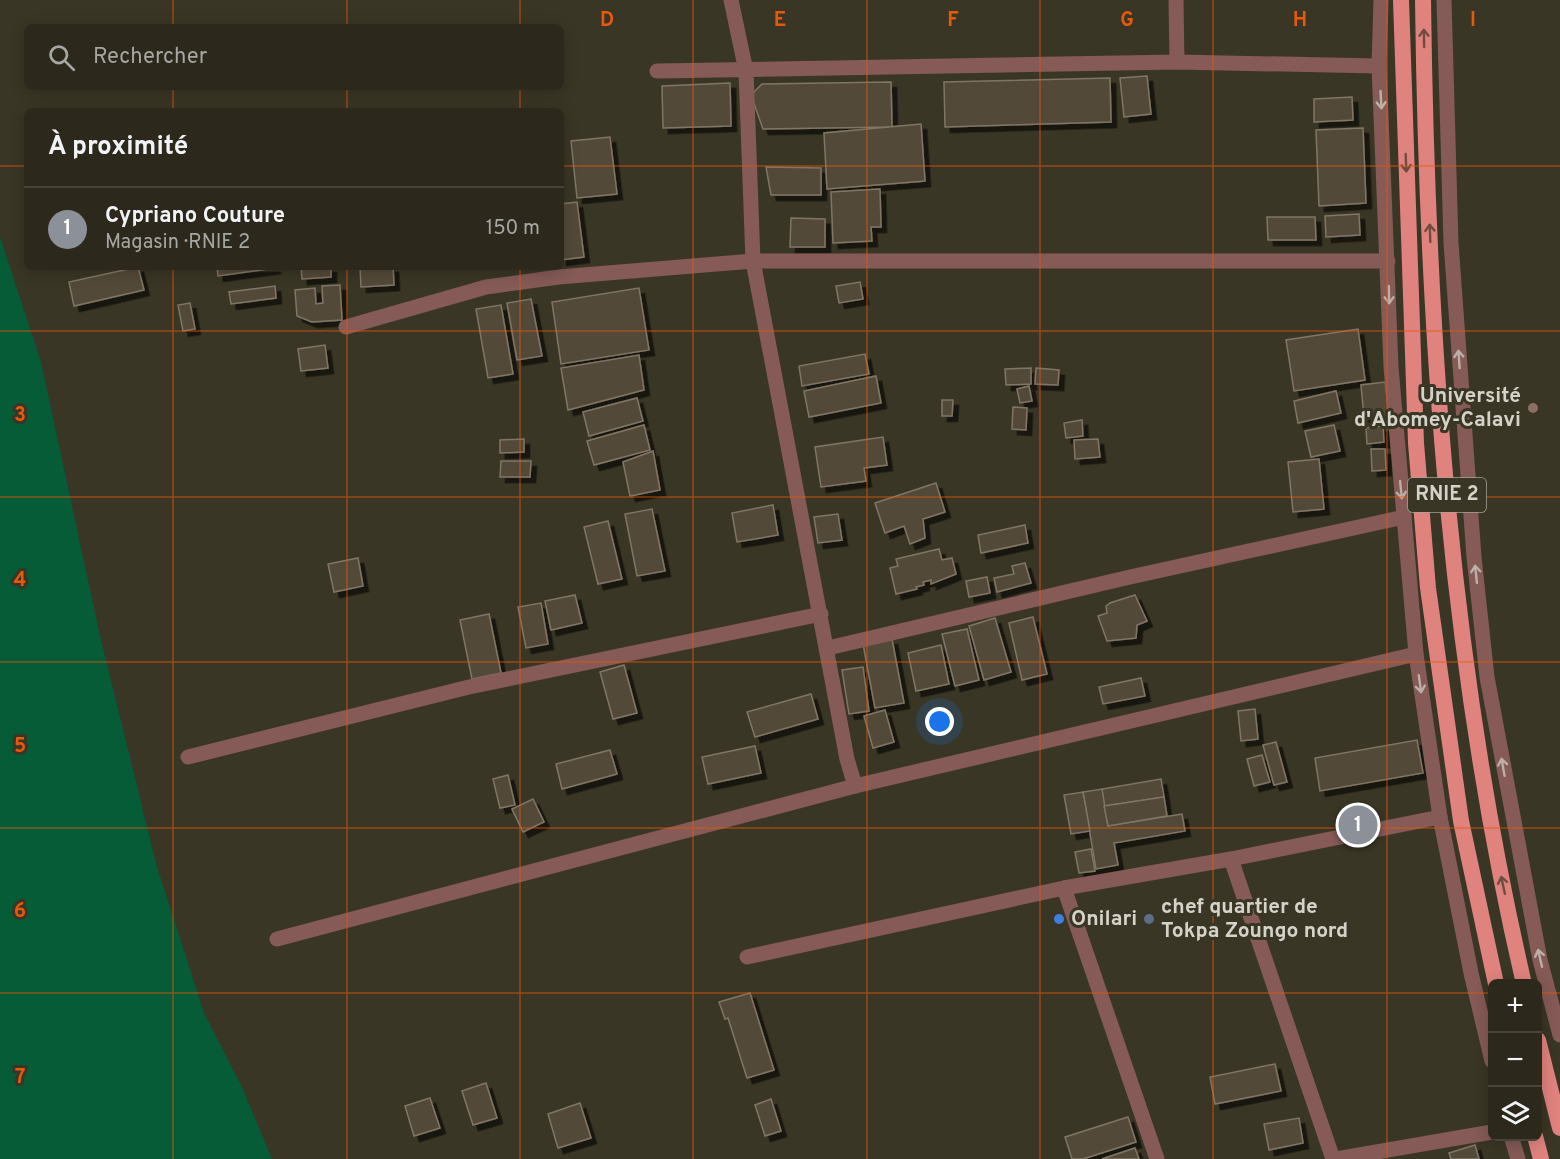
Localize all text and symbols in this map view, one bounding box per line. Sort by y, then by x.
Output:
text: D [600,8,614,34]
text: E [774,8,786,34]
text: F [947,8,959,34]
text: G [1120,8,1134,34]
text: H [1293,8,1307,34]
text: I [1470,8,1476,34]
search box [24,24,564,90]
one-way arrow [1418,29,1430,49]
icon: search [45,41,78,74]
text: Rechercher [93,44,207,71]
one-way arrow [1375,90,1386,110]
text: À proximité [48,131,188,164]
one-way arrow [1400,153,1411,173]
text: Cypriano Couture [105,203,285,230]
text: 1 [64,216,72,242]
text: 150 m [486,216,540,242]
one-way arrow [1424,224,1435,244]
text: Magasin · RNIE 2 [105,230,250,256]
one-way arrow [1383,285,1395,305]
one-way arrow [1453,349,1464,369]
place label: Université d'Abomey-Calavi [1354,383,1521,434]
marker: Université d'Abomey-Calavi [1526,401,1540,415]
text: 3 [14,403,26,429]
road number: RNIE 2 [1408,478,1486,512]
one-way arrow [1395,479,1406,499]
one-way arrow [1470,564,1481,584]
text: 4 [14,568,26,594]
one-way arrow [1415,673,1426,693]
your location [925,707,954,736]
text: 5 [14,734,26,760]
one-way arrow [1497,758,1508,777]
pin: 1 [1338,802,1378,848]
one-way arrow [1496,876,1508,895]
place label: chef quartier de Tokpa Zoungo nord [1161,894,1348,945]
text: 6 [14,899,26,925]
place label: Onilari [1071,906,1137,933]
marker: Onilari [1052,912,1066,926]
marker: chef quartier de Tokpa Zoungo nord [1142,912,1156,926]
one-way arrow [1534,949,1545,969]
map controls [1488,979,1542,1141]
button: + [1488,979,1542,1033]
button: − [1488,1033,1542,1087]
text: 7 [15,1065,25,1091]
button: layers [1488,1087,1542,1141]

